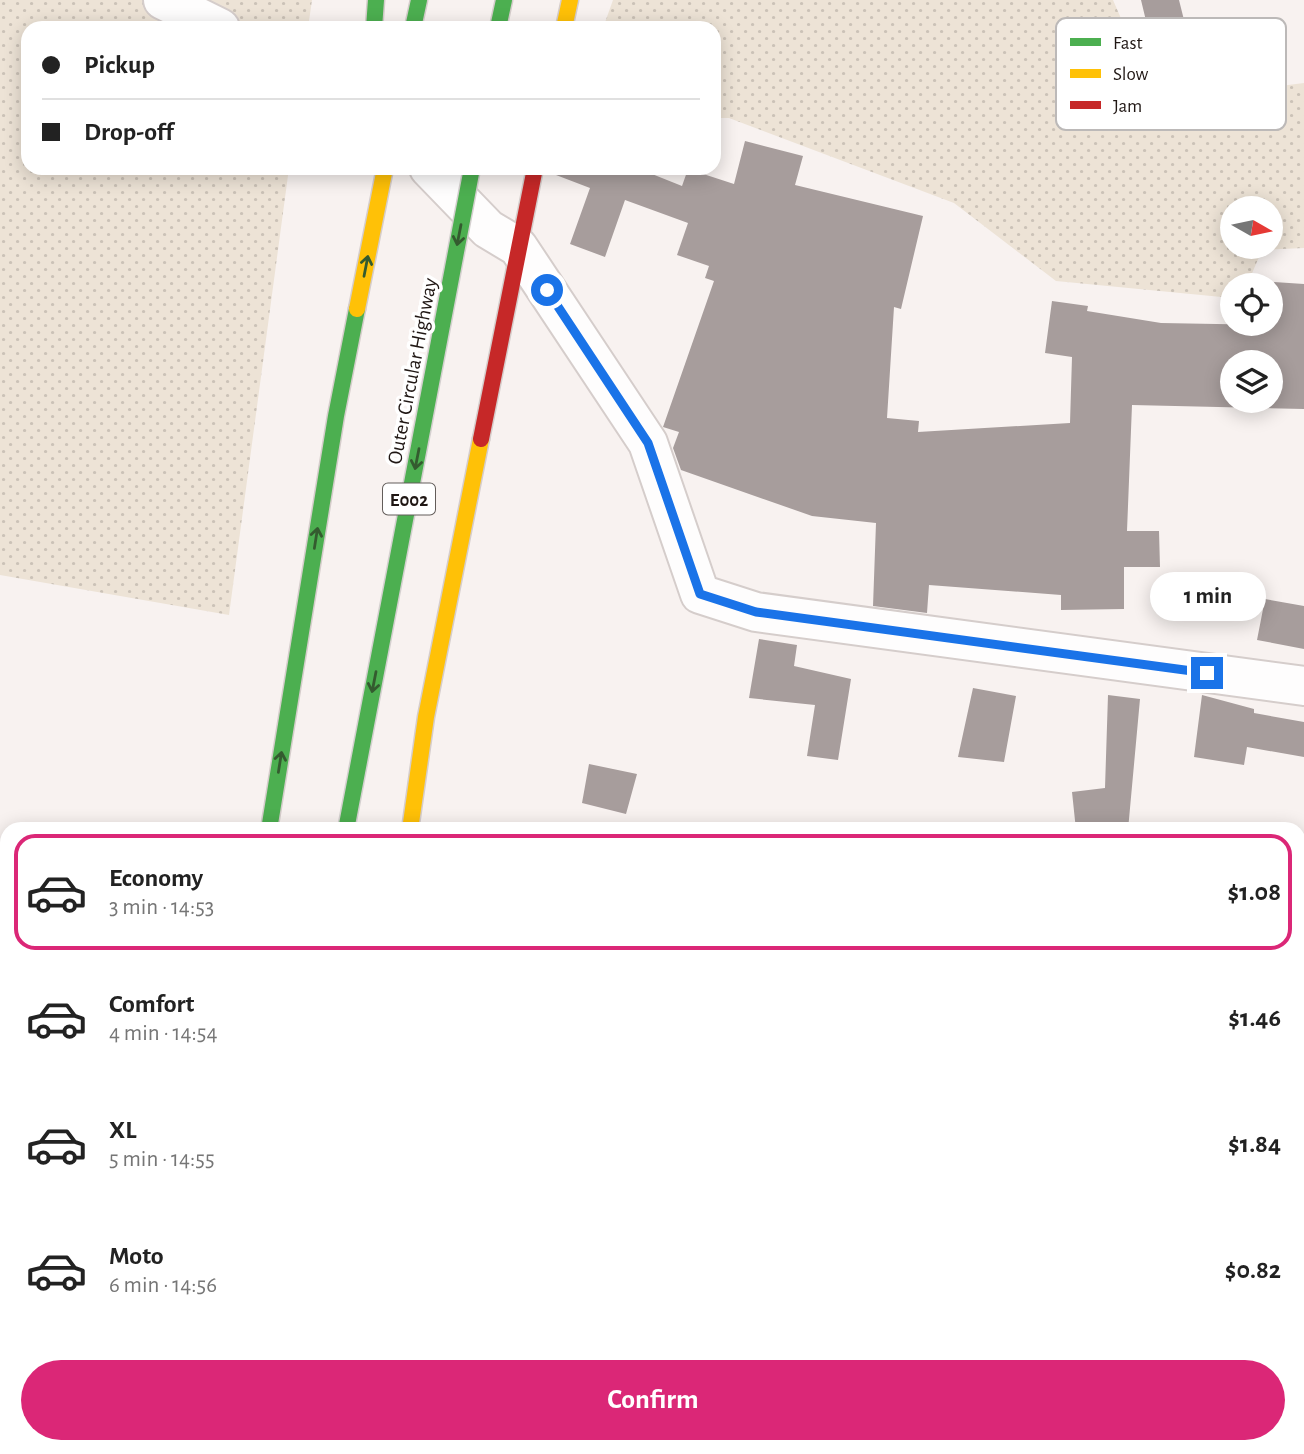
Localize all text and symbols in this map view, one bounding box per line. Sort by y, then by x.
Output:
legend [1056,18,1286,130]
text: Fast [1113,34,1143,53]
text: Pickup [84,52,155,78]
text: Slow [1113,65,1149,84]
text: Jam [1113,97,1142,116]
text: Drop-off [84,119,173,145]
north arrow [1220,196,1283,259]
map controls [1220,196,1283,413]
one-way arrow [452,223,466,246]
one-way arrow [359,255,373,277]
button: locate [1220,273,1283,336]
route start [531,274,563,306]
street label: Outer Circular Highway [384,276,441,466]
button: layers [1220,350,1283,413]
one-way arrow [410,447,423,470]
road number: E002 [383,484,435,514]
one-way arrow [310,527,323,549]
callout: 1 min [1149,572,1265,620]
text: 1 min [1184,585,1232,608]
route end [1191,657,1223,689]
one-way arrow [367,670,380,693]
one-way arrow [274,751,287,774]
icon: car [25,861,88,924]
text: Economy [109,865,203,891]
text: $1.08 [1228,879,1281,905]
text: 3 min · 14:53 [109,896,214,919]
icon: car [25,987,88,1050]
text: Comfort [109,991,194,1017]
text: $1.46 [1228,1005,1281,1031]
text: 4 min · 14:54 [109,1022,217,1045]
icon: car [25,1113,88,1176]
text: XL [109,1117,136,1143]
text: $1.84 [1228,1131,1281,1157]
text: 5 min · 14:55 [109,1148,215,1171]
icon: car [25,1239,88,1302]
text: Moto [109,1243,164,1269]
text: $0.82 [1225,1257,1281,1283]
text: 6 min · 14:56 [109,1274,217,1297]
button: Confirm [21,1360,1285,1440]

